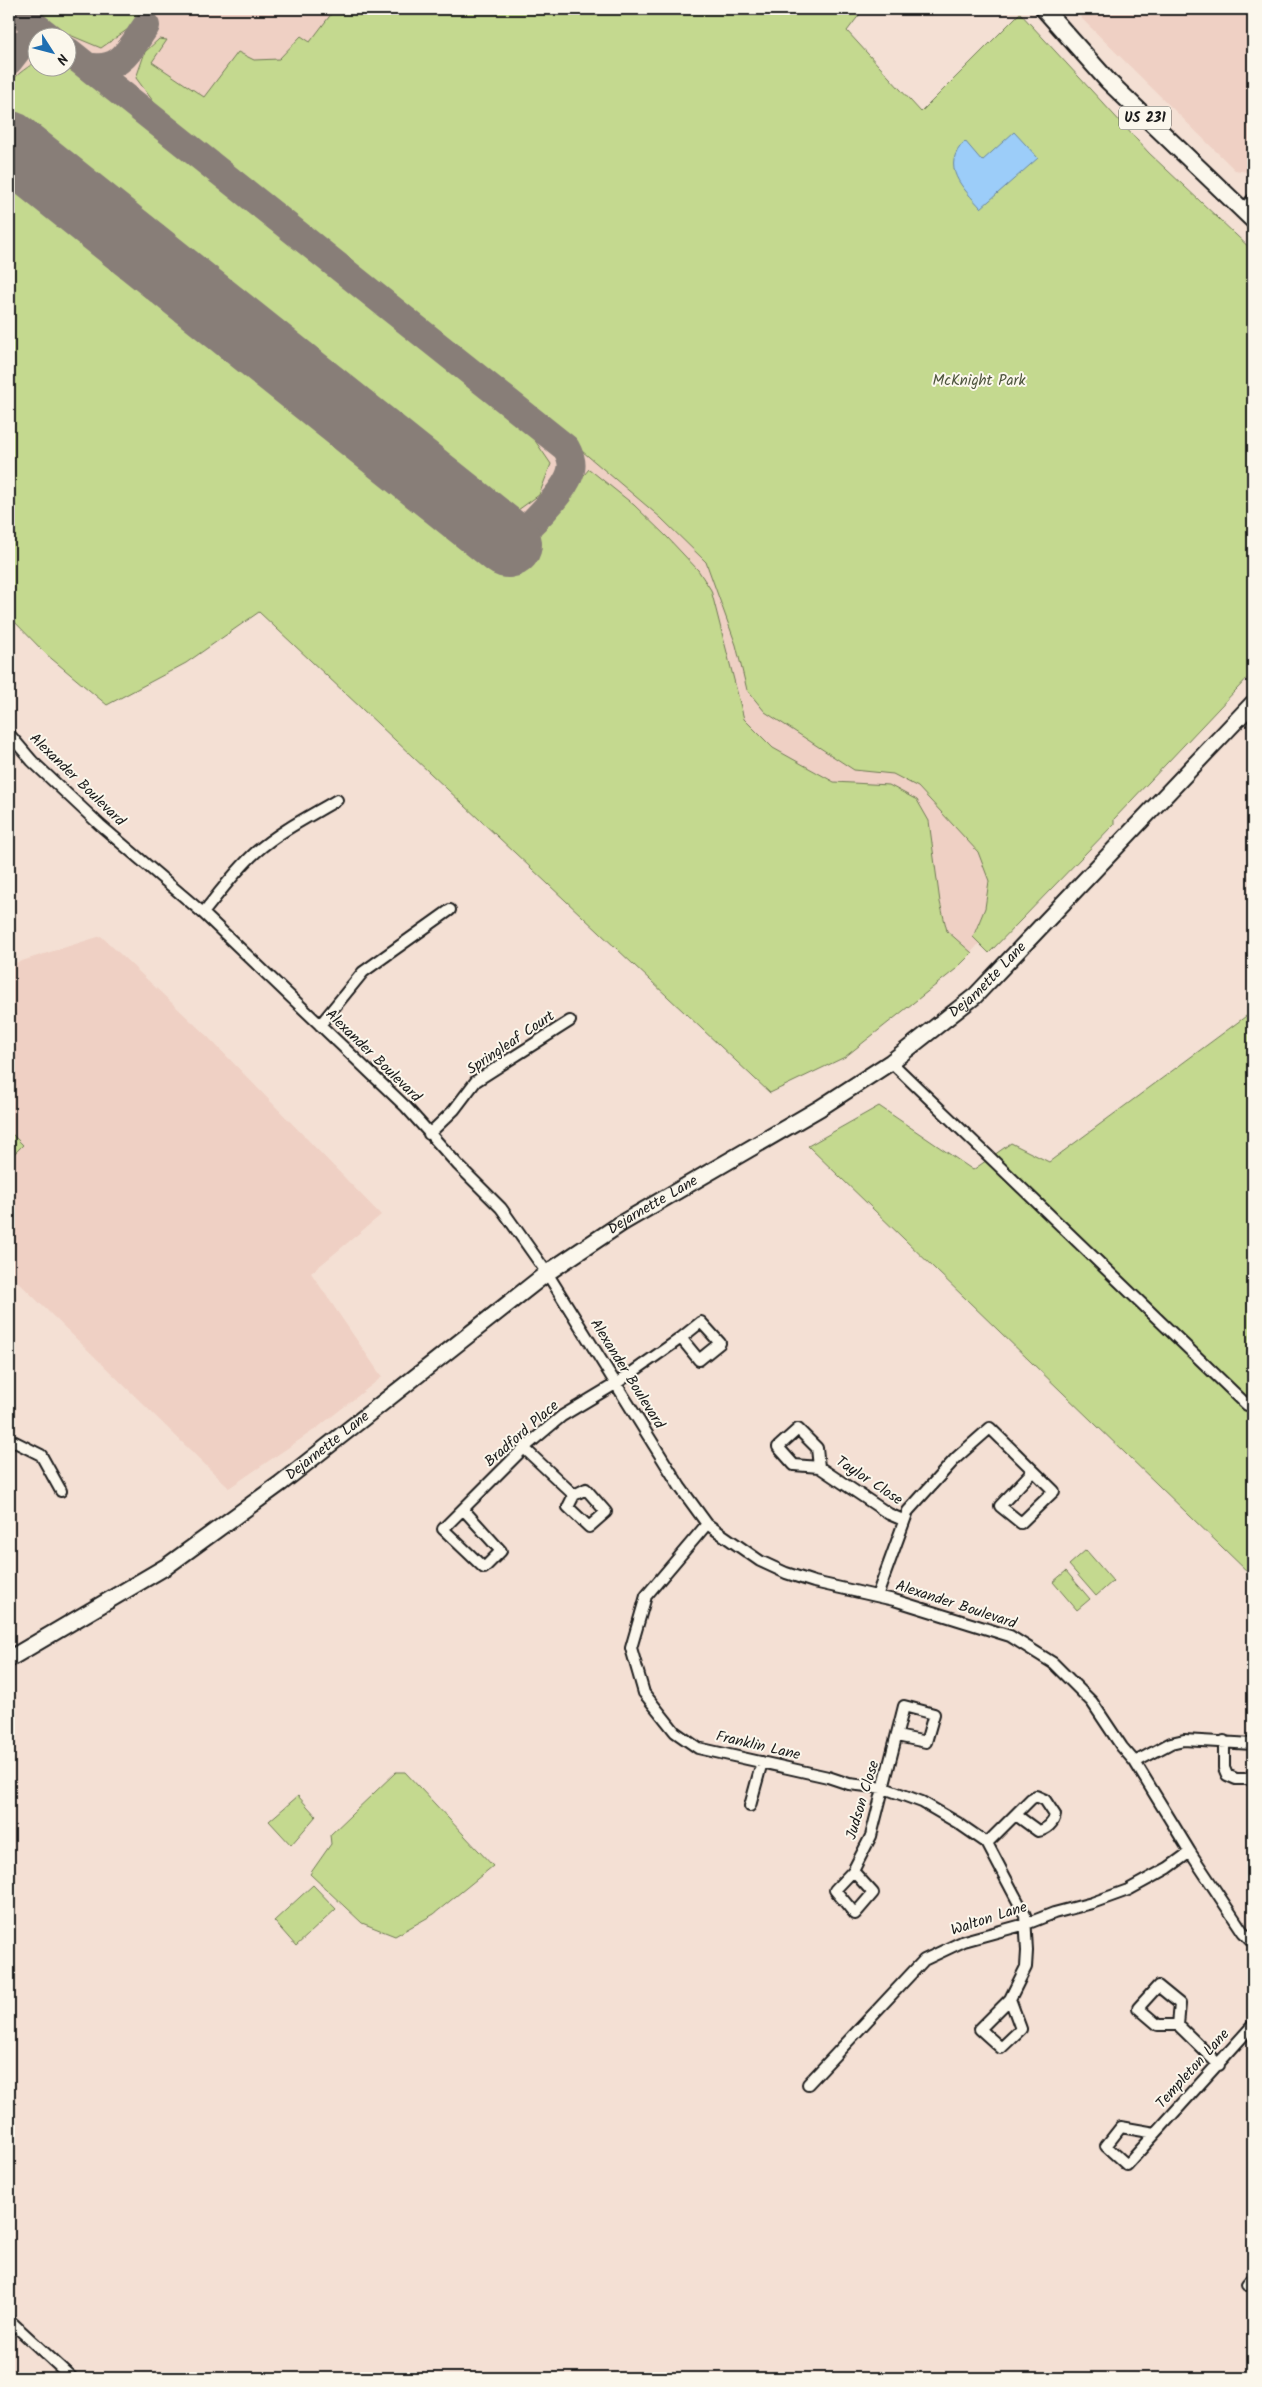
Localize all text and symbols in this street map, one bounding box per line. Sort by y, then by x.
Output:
north arrow [28,28,78,78]
text: N [50,49,73,69]
road number: US 231 [1119,106,1171,130]
park label: McKnight Park [932,369,1027,393]
street label: Alexander Boulevard [23,728,131,833]
street label: Dejarnette Lane [944,936,1033,1024]
street label: Alexander Boulevard [319,1004,427,1109]
street label: Springleaf Court [462,1005,560,1081]
street label: Dejarnette Lane [603,1169,703,1241]
street label: Alexander Boulevard [583,1314,671,1434]
street label: Bradford Place [479,1395,565,1473]
street label: Dejarnette Lane [281,1405,375,1487]
street label: Taylor Close [831,1450,908,1512]
street label: Alexander Boulevard [892,1574,1020,1636]
street label: Franklin Lane [713,1725,803,1767]
street label: Judson Close [840,1757,886,1842]
street label: Walton Lane [948,1895,1031,1943]
street label: Templeton Lane [1150,2023,1236,2115]

